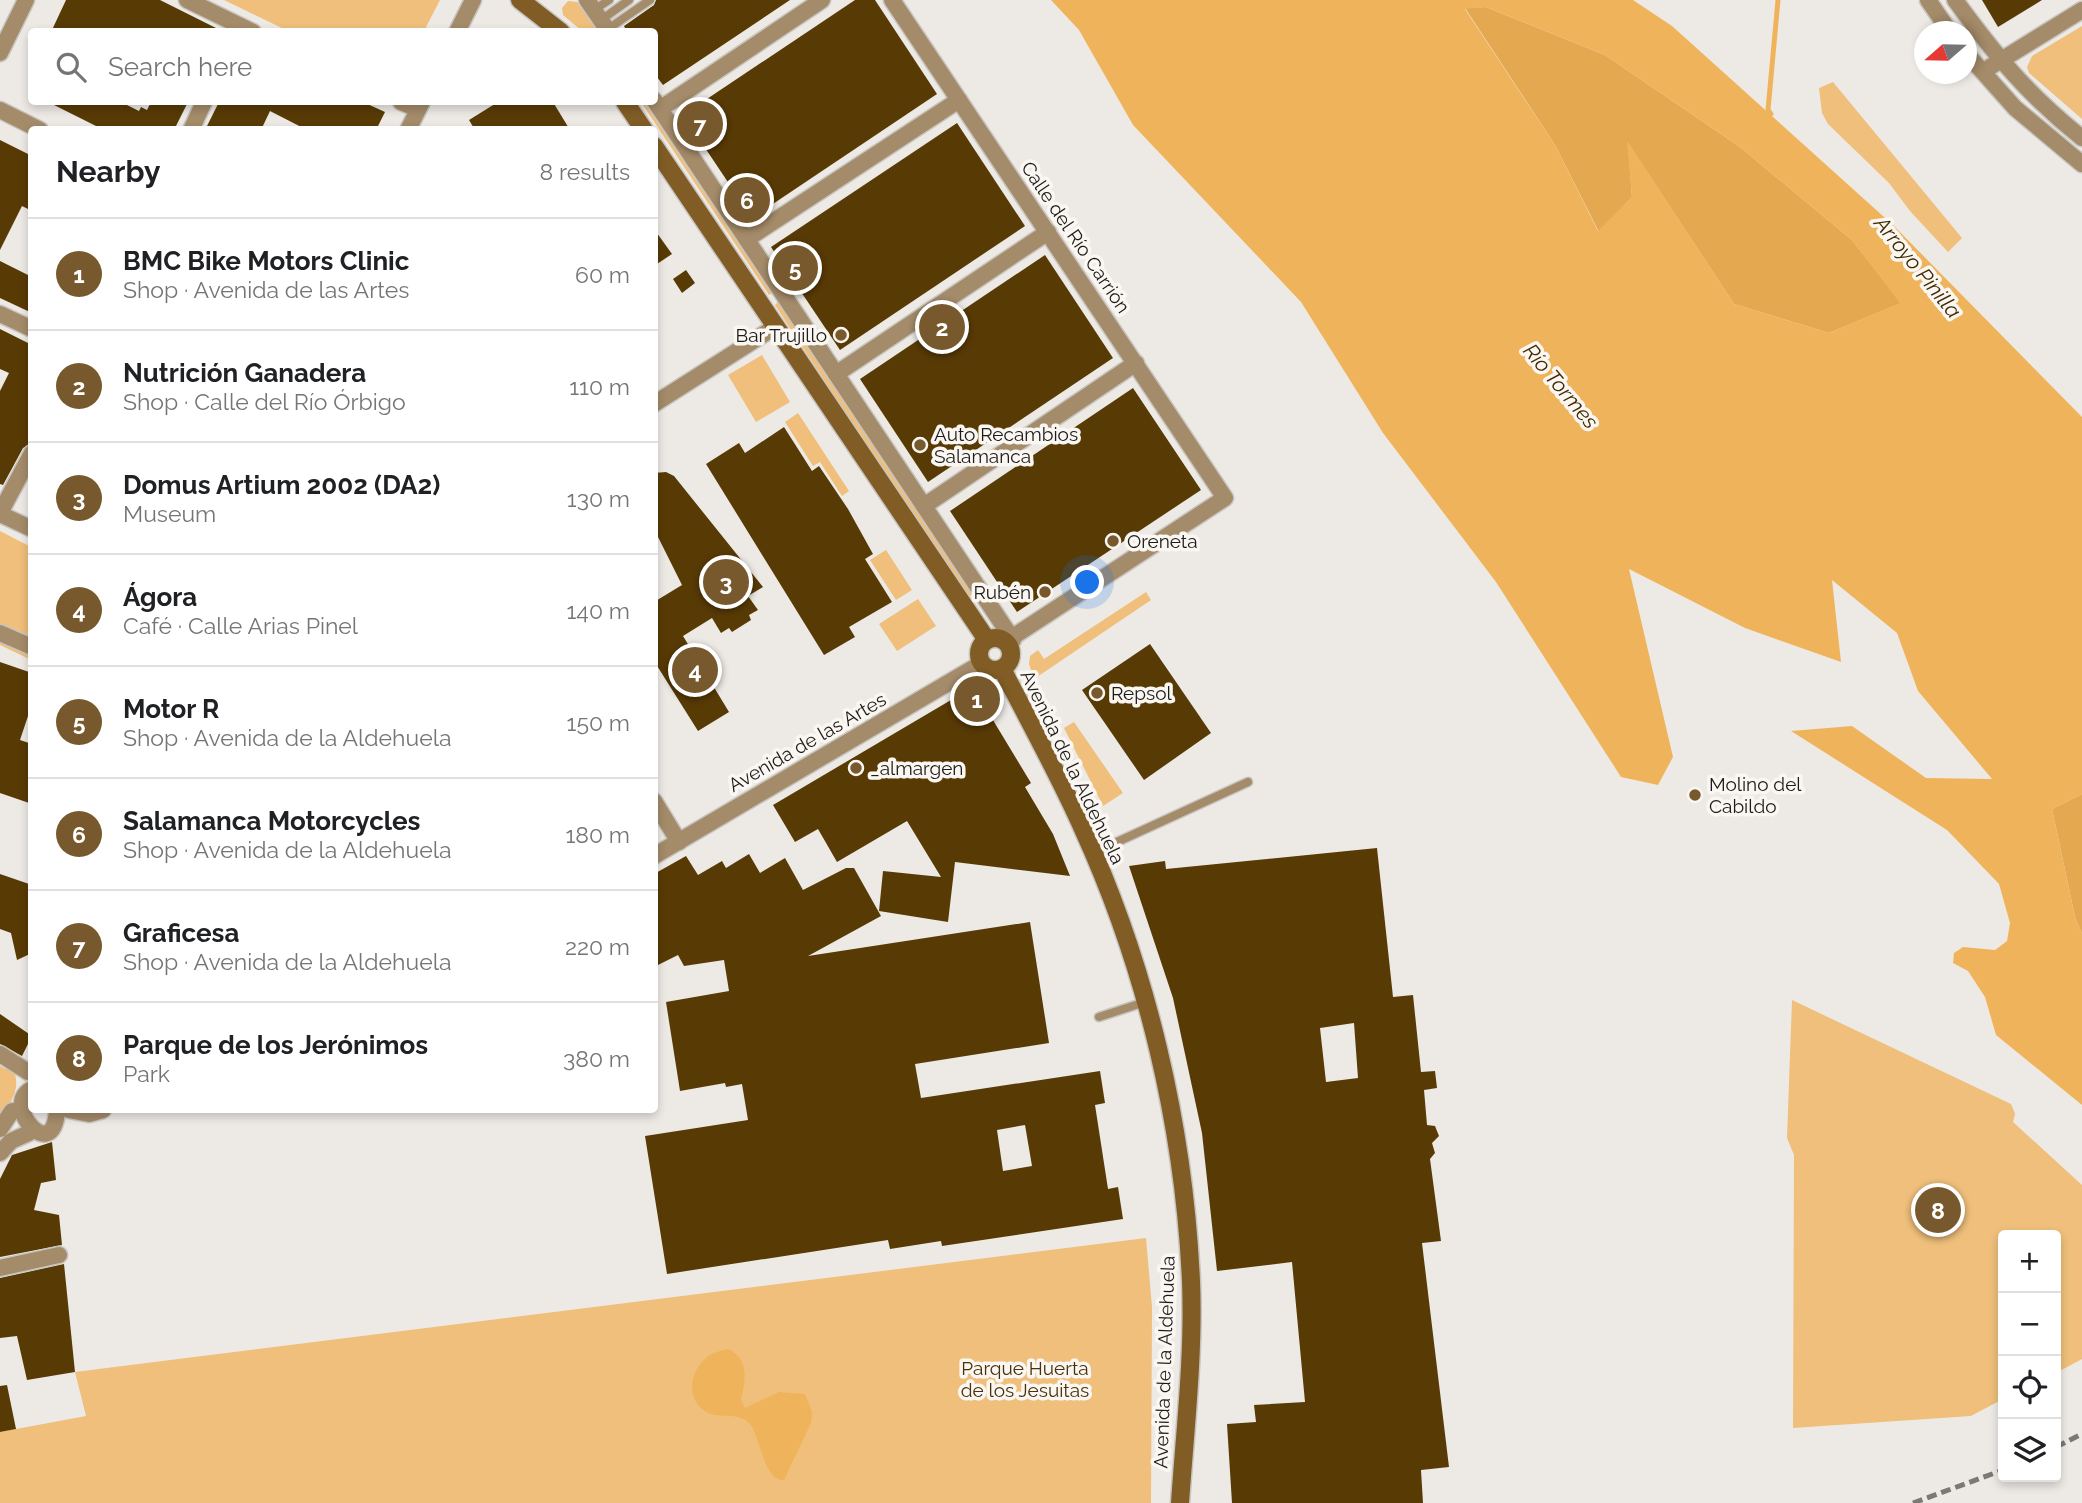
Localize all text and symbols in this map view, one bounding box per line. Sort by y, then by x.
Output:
north arrow [1914,21,1977,84]
search box [28,28,658,105]
icon: search [52,48,90,86]
text: Search here [108,52,252,82]
pin: 7 [677,98,723,150]
text: Nearby [56,154,160,189]
street label: Calle del Río Carrión [1017,157,1135,317]
text: 8 results [539,158,630,185]
pin: 6 [724,174,770,226]
water label: Arroyo Pinilla [1869,210,1967,323]
pin: 5 [772,242,818,294]
text: BMC Bike Motors Clinic [123,246,409,276]
text: 1 [73,261,85,288]
text: 60 m [575,261,630,288]
text: Shop · Avenida de las Artes [123,276,409,303]
pin: 2 [919,301,965,353]
place label: Bar Trujillo [736,324,827,346]
marker: Bar Trujillo [833,327,849,343]
water label: Río Tormes [1518,339,1604,434]
text: Nutrición Ganadera [123,358,366,388]
text: 2 [73,373,85,400]
text: 110 m [569,373,630,400]
text: Shop · Calle del Río Órbigo [123,388,406,415]
place label: Auto Recambios Salamanca [934,423,1078,467]
marker: Auto Recambios Salamanca [912,437,928,453]
text: Domus Artium 2002 (DA2) [123,470,440,500]
text: 3 [73,485,85,512]
text: 130 m [567,485,630,512]
text: Museum [123,500,216,527]
place label: Oreneta [1127,530,1198,552]
marker: Oreneta [1105,533,1121,549]
pin: 3 [703,556,749,608]
your location [1070,565,1104,599]
place label: Rubén [974,581,1031,603]
text: Ágora [123,582,197,612]
marker: Rubén [1037,584,1053,600]
text: 4 [72,597,86,624]
text: 140 m [567,597,630,624]
text: Café · Calle Arias Pinel [123,612,358,639]
pin: 4 [672,644,718,696]
street label: Avenida de la Aldehuela [1016,666,1130,868]
pin: 1 [954,673,1000,725]
place label: Repsol [1111,682,1172,704]
marker: Repsol [1089,685,1105,701]
street label: Avenida de las Artes [724,688,890,796]
text: Motor R [123,694,219,724]
text: 5 [73,709,85,736]
text: 150 m [567,709,630,736]
text: Shop · Avenida de la Aldehuela [123,724,451,751]
place label: _almargen [870,757,963,779]
marker: _almargen [848,760,864,776]
place label: Molino del Cabildo [1709,773,1802,817]
marker: Molino del Cabildo [1687,787,1703,803]
text: Salamanca Motorcycles [123,806,420,836]
text: 6 [72,821,86,848]
text: 180 m [565,821,630,848]
text: Shop · Avenida de la Aldehuela [123,836,451,863]
text: Graficesa [123,918,239,948]
text: 7 [73,933,85,960]
text: 220 m [565,933,630,960]
text: Shop · Avenida de la Aldehuela [123,948,451,975]
text: Parque de los Jerónimos [123,1030,428,1060]
text: 8 [72,1045,86,1072]
text: 380 m [563,1045,630,1072]
text: Park [123,1060,170,1087]
pin: 8 [1915,1184,1961,1236]
map controls [1998,1230,2061,1482]
button: + [1998,1230,2061,1293]
street label: Avenida de la Aldehuela [1149,1255,1179,1469]
button: − [1998,1293,2061,1356]
button: locate [1998,1356,2061,1419]
park label: Parque Huerta de los Jesuitas [961,1357,1089,1401]
button: layers [1998,1419,2061,1482]

